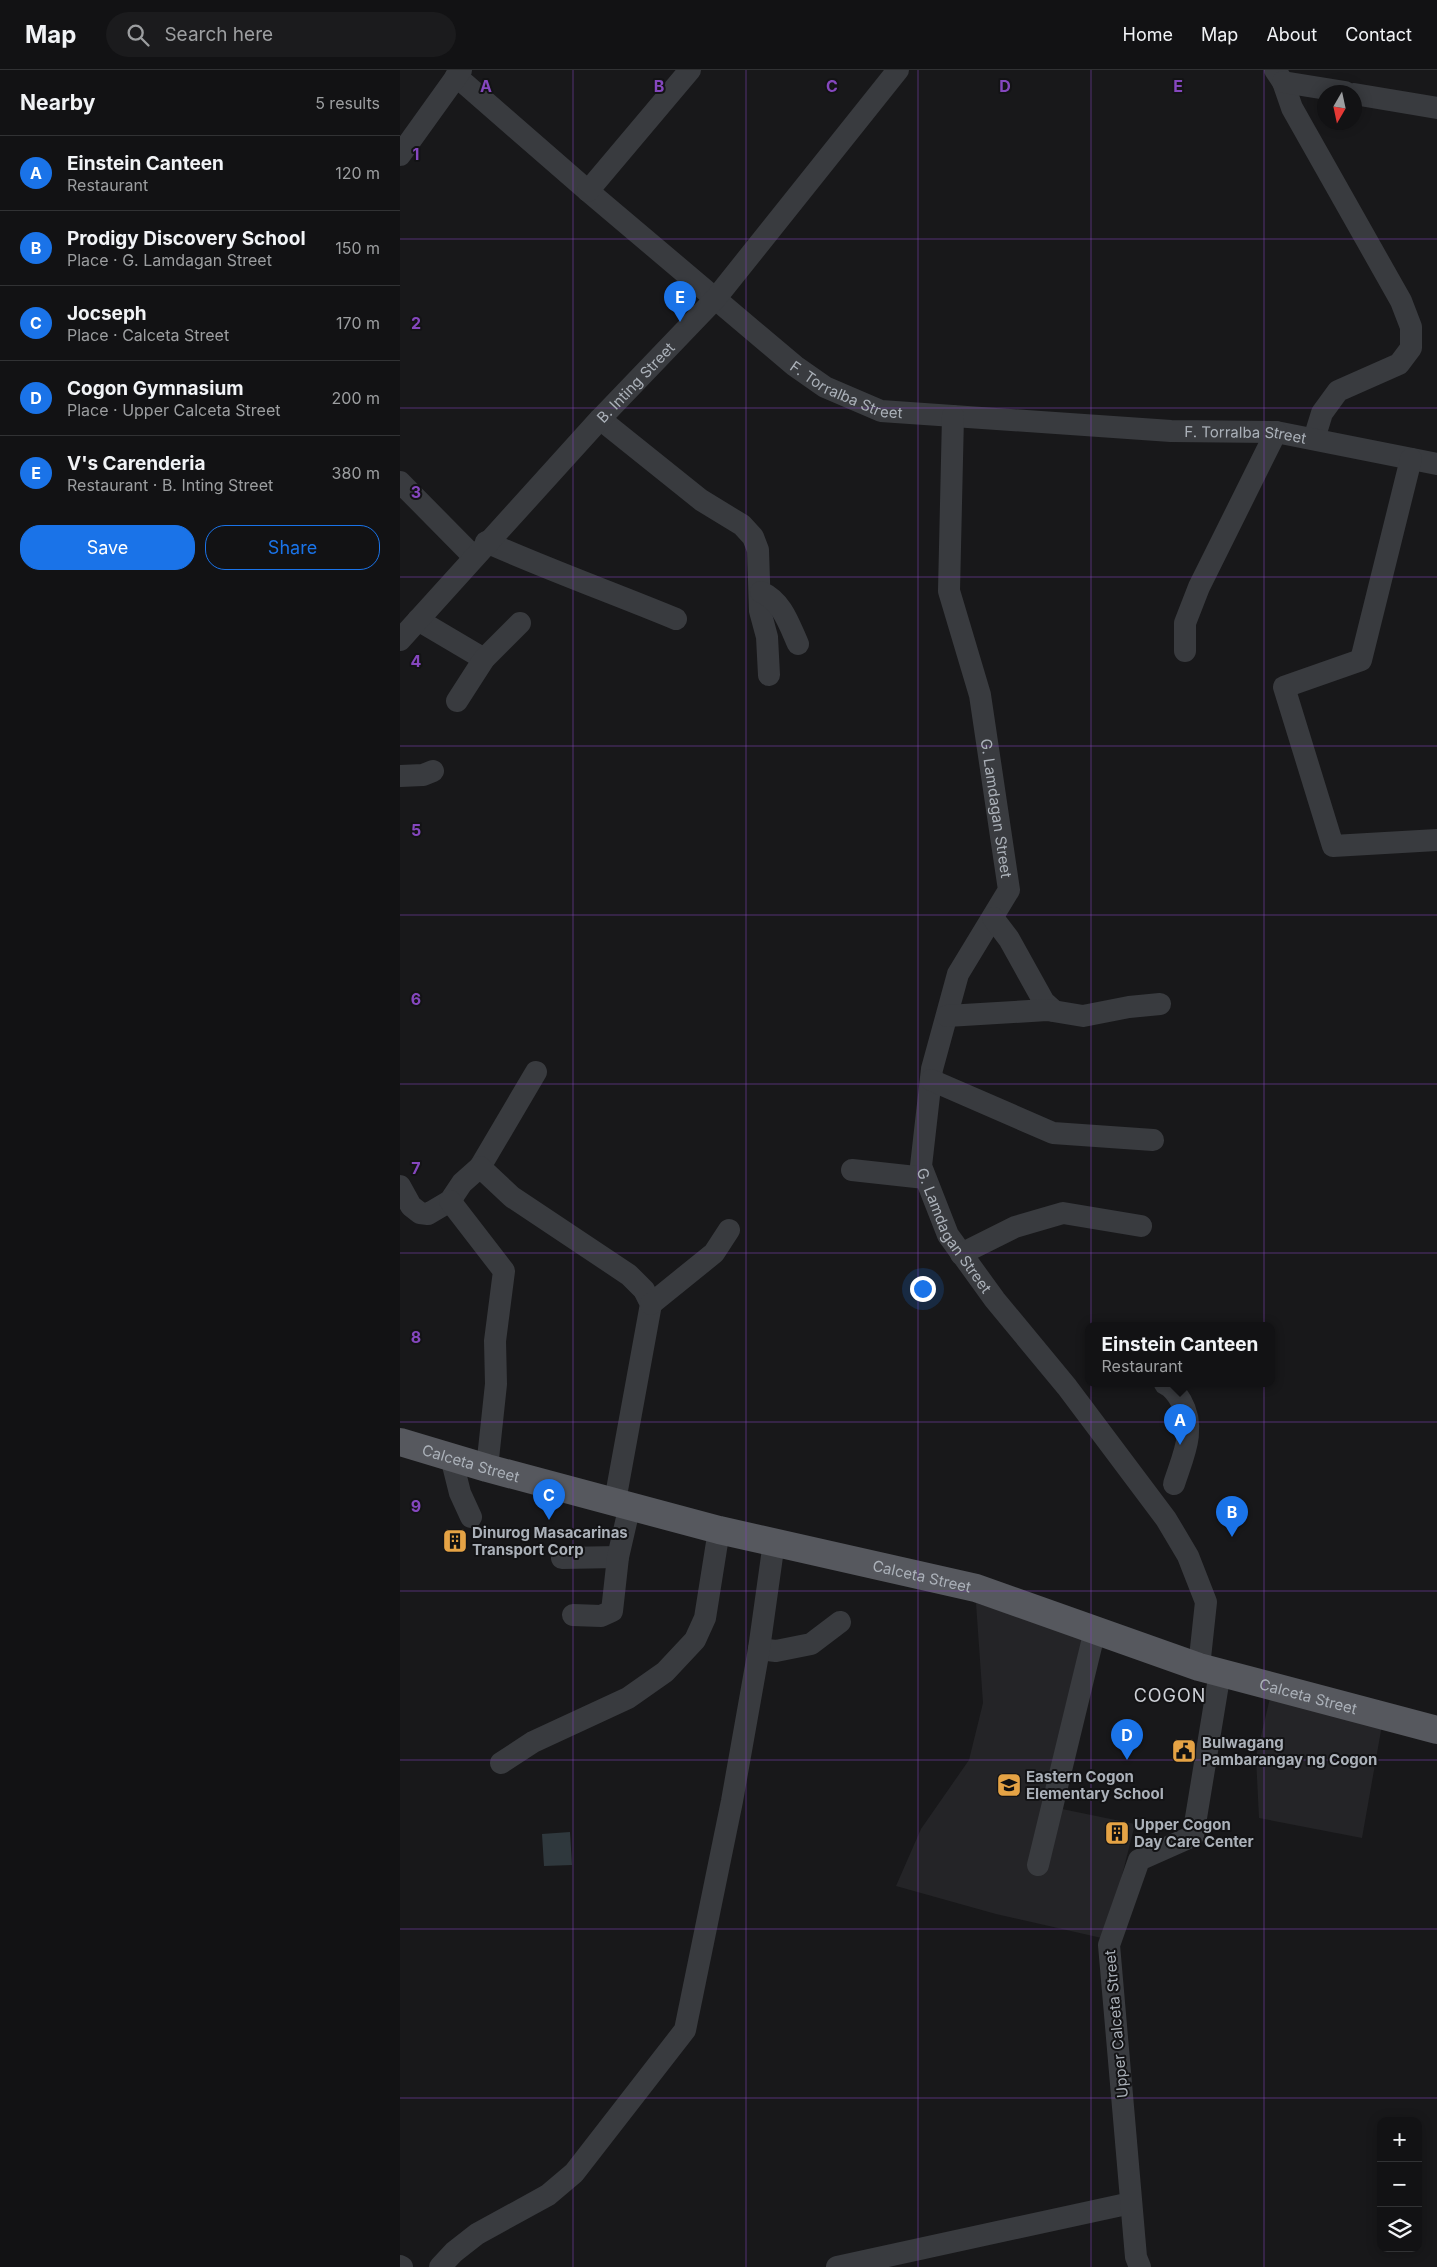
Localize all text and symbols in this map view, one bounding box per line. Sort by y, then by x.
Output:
search box [106,12,456,57]
text: Map [25,20,76,49]
icon: search [124,21,152,49]
text: Search here [164,23,273,46]
text: Home [1123,24,1173,45]
text: Map [1201,24,1238,45]
text: About [1266,24,1317,45]
text: Contact [1345,24,1412,45]
text: A [480,76,492,96]
text: B [654,76,664,96]
text: C [826,76,838,96]
text: D [999,76,1011,96]
text: E [1173,76,1183,96]
north arrow [1317,85,1362,130]
text: Nearby [20,90,95,115]
text: 5 results [315,93,380,113]
text: 1 [413,144,419,164]
text: Einstein Canteen [67,152,224,175]
text: A [30,163,42,183]
text: 120 m [335,163,380,183]
text: Restaurant [67,175,148,195]
text: Prodigy Discovery School [67,227,306,250]
text: B [31,238,41,258]
text: 150 m [335,238,380,258]
text: Place · G. Lamdagan Street [67,250,272,270]
pin: E [664,281,696,322]
text: Jocseph [67,302,147,325]
text: C [30,313,42,333]
text: 170 m [336,313,380,333]
text: 2 [411,313,421,333]
text: Place · Calceta Street [67,325,229,345]
street label: B. Inting Street [592,338,678,427]
street label: F. Torralba Street [787,356,903,422]
text: Cogon Gymnasium [67,377,244,400]
text: D [30,388,42,408]
text: 200 m [332,388,380,408]
text: Place · Upper Calceta Street [67,400,280,420]
street label: F. Torralba Street [1184,422,1308,447]
text: V's Carenderia [67,452,205,475]
text: E [31,463,41,483]
text: 380 m [332,463,380,483]
text: Restaurant · B. Inting Street [67,475,273,495]
text: 3 [411,482,421,502]
button: Save [20,525,195,570]
button: Share [205,525,380,570]
text: 4 [411,651,422,671]
street label: G. Lamdagan Street [977,737,1017,879]
text: 5 [411,820,421,840]
text: 6 [411,989,421,1009]
text: 7 [411,1158,421,1178]
street label: G. Lamdagan Street [913,1165,996,1297]
your location [910,1276,936,1302]
popup [1085,1322,1275,1387]
text: 8 [411,1327,421,1347]
text: Einstein Canteen [1102,1333,1258,1356]
text: Restaurant [1102,1356,1183,1376]
pin: A [1164,1404,1196,1445]
street label: Calceta Street [420,1440,522,1486]
pin: C [533,1479,565,1520]
text: 9 [411,1496,421,1516]
pin: B [1216,1496,1248,1537]
place label: Dinurog Masacarinas Transport Corp [472,1523,628,1559]
building icon: Dinurog Masacarinas Transport Corp [442,1528,468,1554]
street label: Calceta Street [871,1555,973,1596]
street label: Calceta Street [1257,1674,1359,1718]
district label: COGON [1134,1685,1206,1706]
pin: D [1111,1719,1143,1760]
place label: Bulwagang Pambarangay ng Cogon [1202,1733,1377,1769]
public building icon: Bulwagang Pambarangay ng Cogon [1171,1738,1197,1764]
place label: Eastern Cogon Elementary School [1026,1767,1164,1803]
school or university icon: Eastern Cogon Elementary School [996,1772,1022,1798]
place label: Upper Cogon Day Care Center [1134,1815,1254,1851]
building icon: Upper Cogon Day Care Center [1104,1820,1130,1846]
street label: Upper Calceta Street [1100,1949,1132,2099]
map controls [1377,2117,1422,2252]
button: + [1377,2117,1422,2162]
button: − [1377,2162,1422,2207]
button: layers [1377,2207,1422,2252]

